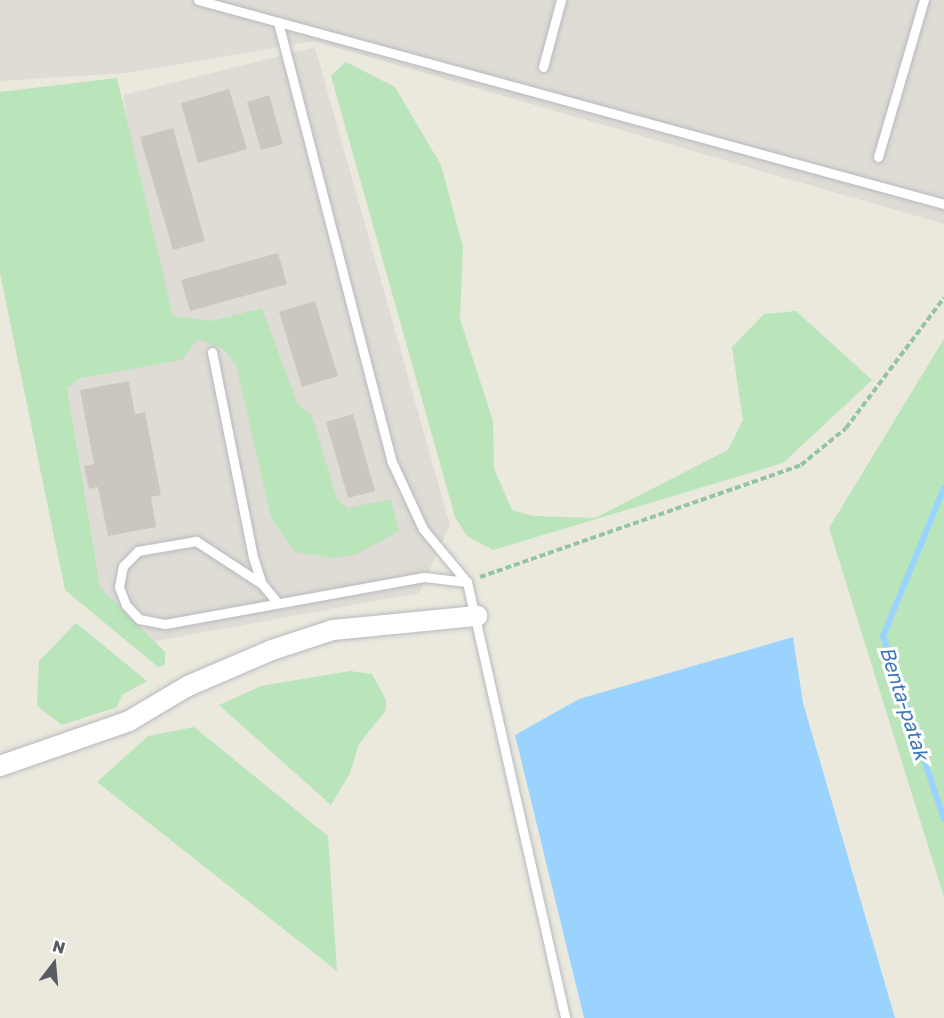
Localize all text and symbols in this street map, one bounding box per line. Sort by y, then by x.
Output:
water label: Benta-patak [875,643,935,763]
north arrow [24,934,84,994]
text: N [50,935,68,958]

